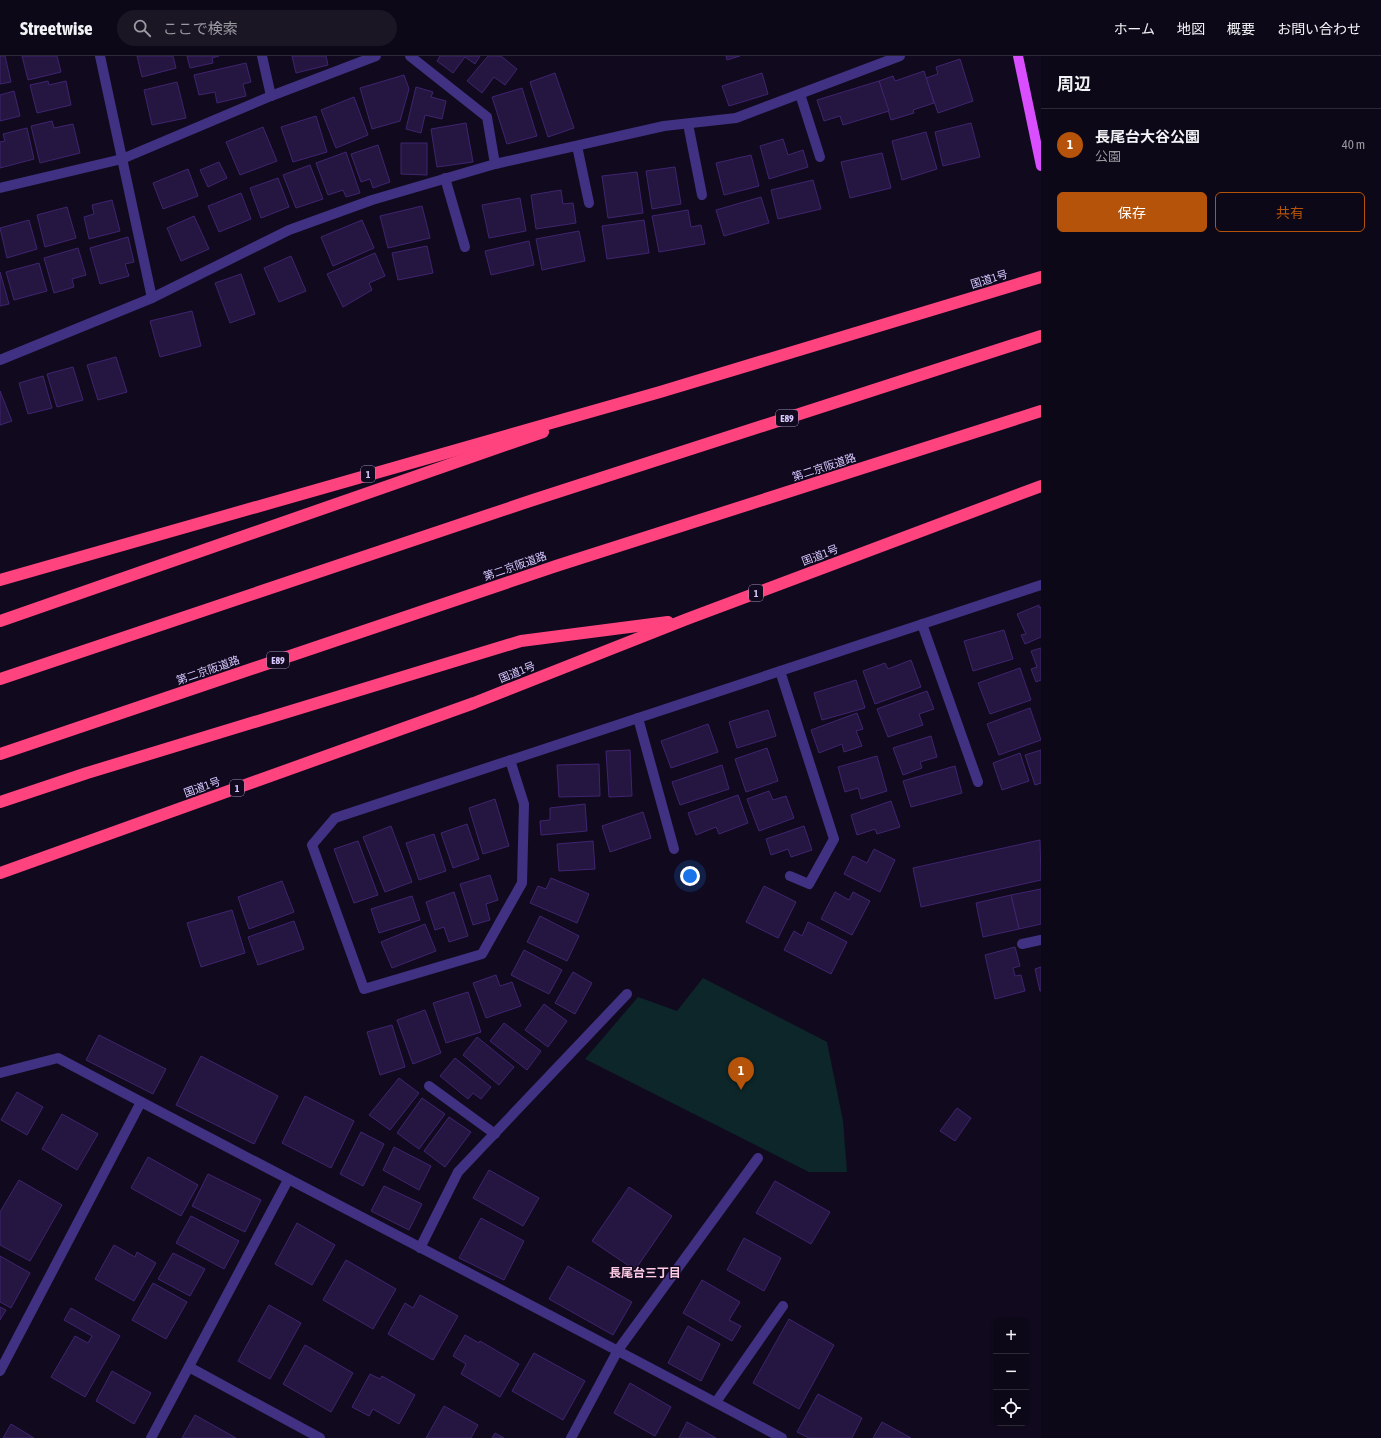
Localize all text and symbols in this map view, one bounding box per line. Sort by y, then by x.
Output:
search box [117,10,397,46]
text: Streetwise [20,17,93,39]
icon: search [131,17,153,39]
text: ここで検索 [163,20,238,37]
text: ホーム [1113,21,1155,37]
text: 地図 [1177,21,1205,37]
text: 概要 [1227,21,1255,37]
text: お問い合わせ [1277,21,1361,37]
text: 周辺 [1057,74,1091,94]
text: 長尾台大谷公園 [1095,128,1200,145]
text: 1 [1067,137,1073,152]
text: 40 m [1342,137,1365,152]
text: 公園 [1095,149,1121,164]
button: 保存 [1057,192,1207,232]
button: 共有 [1215,192,1365,232]
street label: 国道1号 [969,268,1009,290]
road number: E89 [776,410,798,426]
street label: 第二京阪道路 [791,451,857,483]
road number: 1 [361,466,375,482]
street label: 国道1号 [800,543,840,567]
street label: 第二京阪道路 [482,550,548,582]
road number: 1 [749,585,763,601]
road number: E89 [267,652,289,668]
street label: 第二京阪道路 [175,654,241,686]
street label: 国道1号 [497,659,537,685]
street label: 国道1号 [182,775,222,799]
road number: 1 [230,780,244,796]
your location [680,866,700,886]
pin: 1 [728,1057,754,1090]
district label: 長尾台三丁目 [609,1266,681,1280]
map controls [993,1318,1029,1426]
button: + [993,1318,1029,1354]
button: − [993,1354,1029,1390]
button: locate [993,1390,1029,1426]

